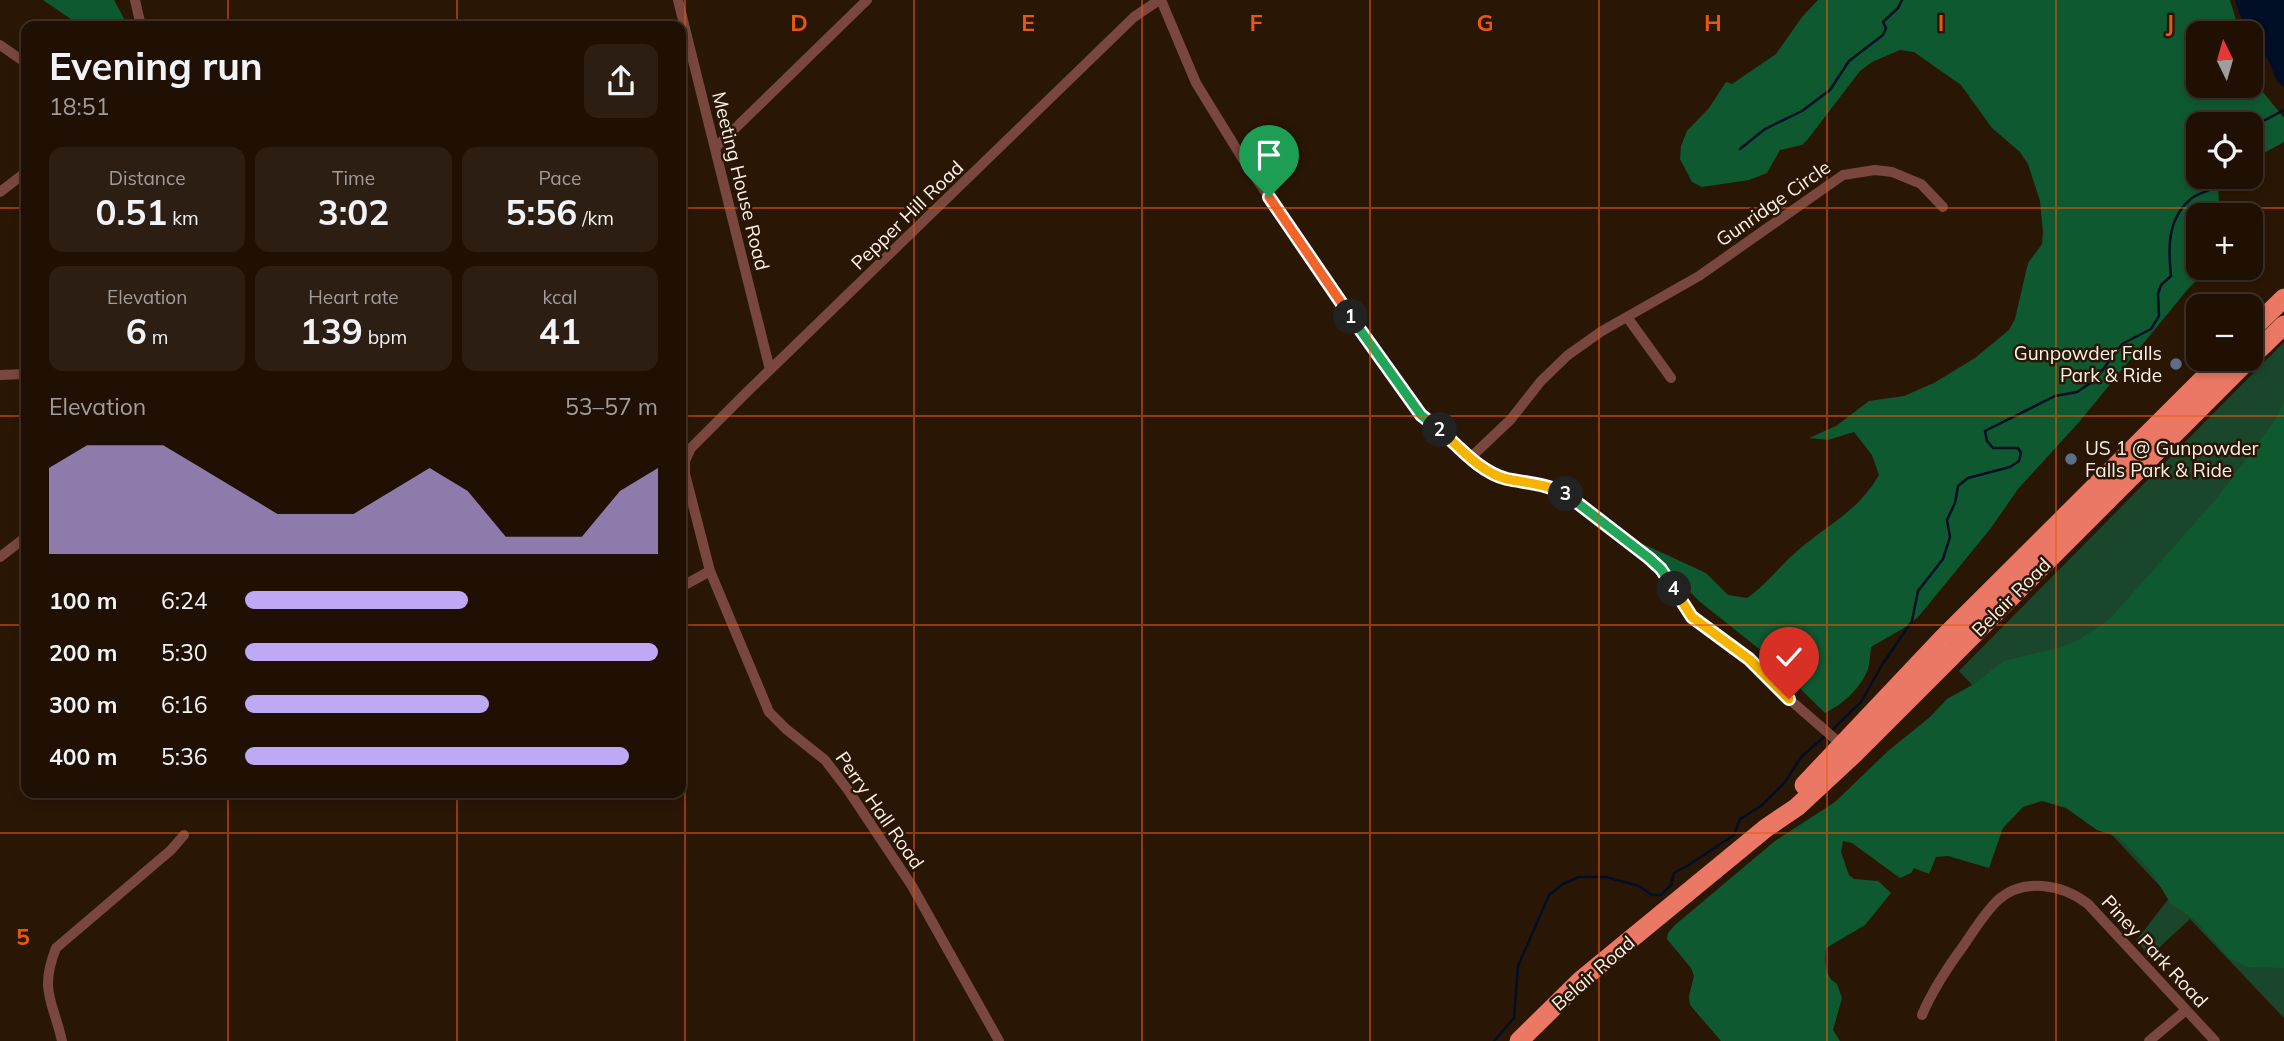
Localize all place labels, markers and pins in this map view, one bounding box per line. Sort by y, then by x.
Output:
pin [1239,125,1299,197]
pin: 1 [1334,300,1368,334]
place label: Gunpowder Falls Park & Ride [2014,341,2162,387]
marker: Gunpowder Falls Park & Ride [2168,356,2184,372]
pin: 2 [1422,412,1458,448]
place label: US 1 @ Gunpowder Falls Park & Ride [2085,436,2259,482]
marker: US 1 @ Gunpowder Falls Park & Ride [2063,451,2079,467]
pin: 3 [1548,476,1584,512]
pin: 4 [1656,572,1692,606]
pin [1759,627,1819,699]

